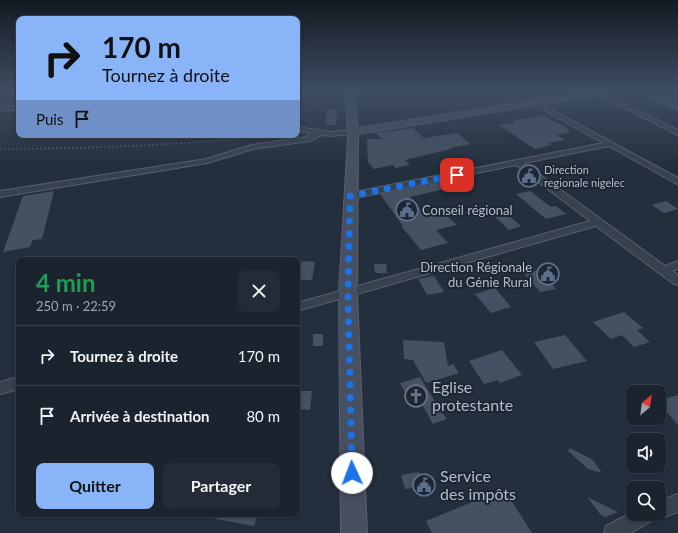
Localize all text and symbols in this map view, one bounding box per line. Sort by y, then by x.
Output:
text: 170 m [102,30,181,64]
icon: right [36,32,88,84]
text: Tournez à droite [102,64,230,86]
icon: arrive [71,108,93,130]
text: Puis [36,110,63,128]
pin [440,158,474,192]
public building icon: Direction regionale nigelec [516,163,542,189]
place label: Direction regionale nigelec [544,163,625,189]
icon: arrive [446,164,468,186]
public building icon: Conseil régional [394,197,420,223]
place label: Conseil régional [422,202,513,218]
place label: Direction Régionale du Génie Rural [420,259,532,290]
public building icon: Direction Régionale du Génie Rural [535,261,561,287]
text: 4 min [36,268,96,297]
button: close [238,270,280,312]
text: 250 m · 22:59 [36,298,116,314]
icon: right [36,345,58,367]
text: Tournez à droite [70,347,178,365]
text: 170 m [238,347,280,365]
place label: Eglise protestante [432,377,513,414]
church icon: Eglise protestante [403,383,429,409]
north arrow [626,385,666,425]
map controls [626,385,666,521]
icon: arrive [36,405,58,427]
text: Arrivée à destination [70,407,209,425]
text: 80 m [246,407,280,425]
button: sound [626,433,666,473]
position arrow [331,452,373,494]
button: Quitter [36,463,154,509]
button: Partager [162,463,280,509]
place label: Service des impôts [440,466,516,503]
public building icon: Service des impôts [411,472,437,498]
button: search [626,481,666,521]

